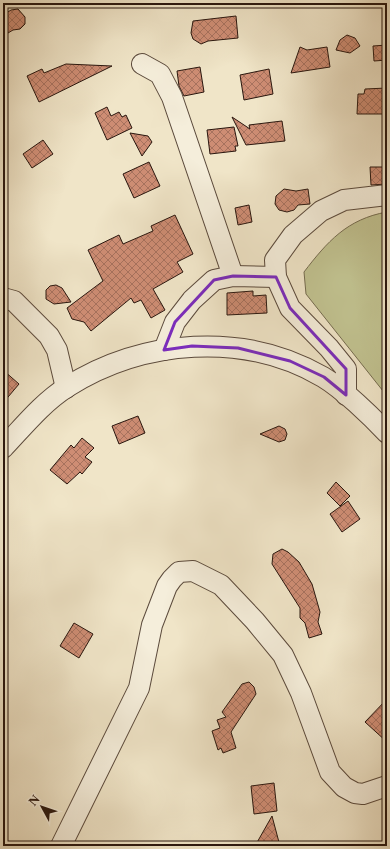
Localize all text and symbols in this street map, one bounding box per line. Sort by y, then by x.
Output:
north arrow [22,787,62,827]
text: N [26,792,43,809]

